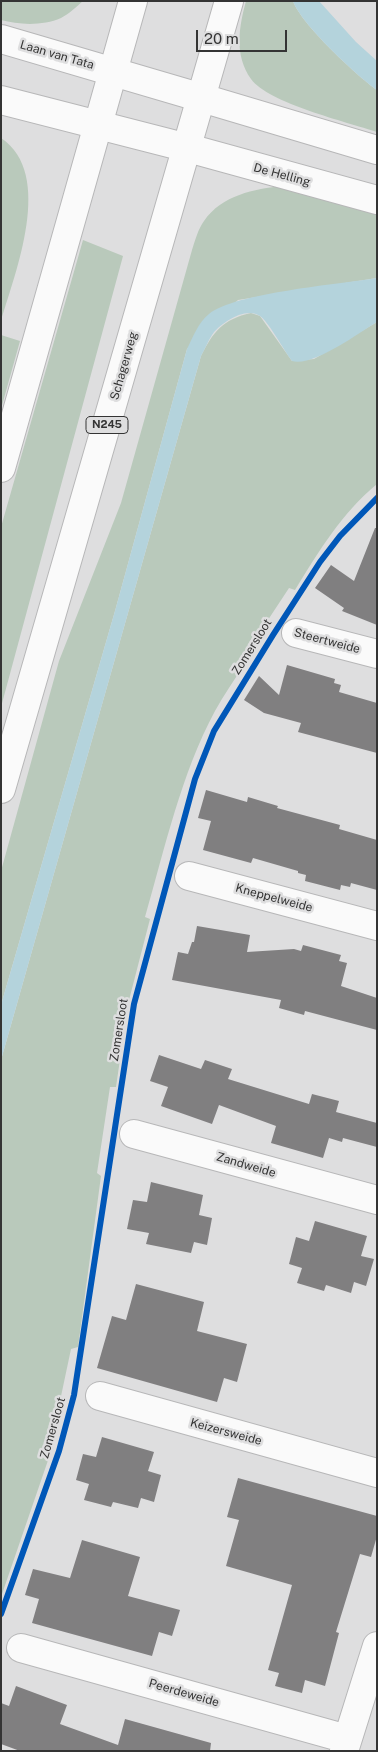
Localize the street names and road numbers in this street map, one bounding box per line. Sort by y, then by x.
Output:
street label: Laan van Tata [18,38,96,72]
street label: De Helling [252,160,312,190]
street label: Schagerweg [107,330,141,402]
road number: N245 [86,416,128,434]
street label: Zomersloot [229,616,275,678]
street label: Steertweide [292,625,362,657]
street label: Kneppelweide [234,881,314,915]
street label: Zomersloot [107,998,131,1062]
street label: Zandweide [215,1150,277,1180]
street label: Zomersloot [37,1396,69,1460]
street label: Keizersweide [188,1415,264,1449]
street label: Peerdeweide [147,1676,221,1710]

